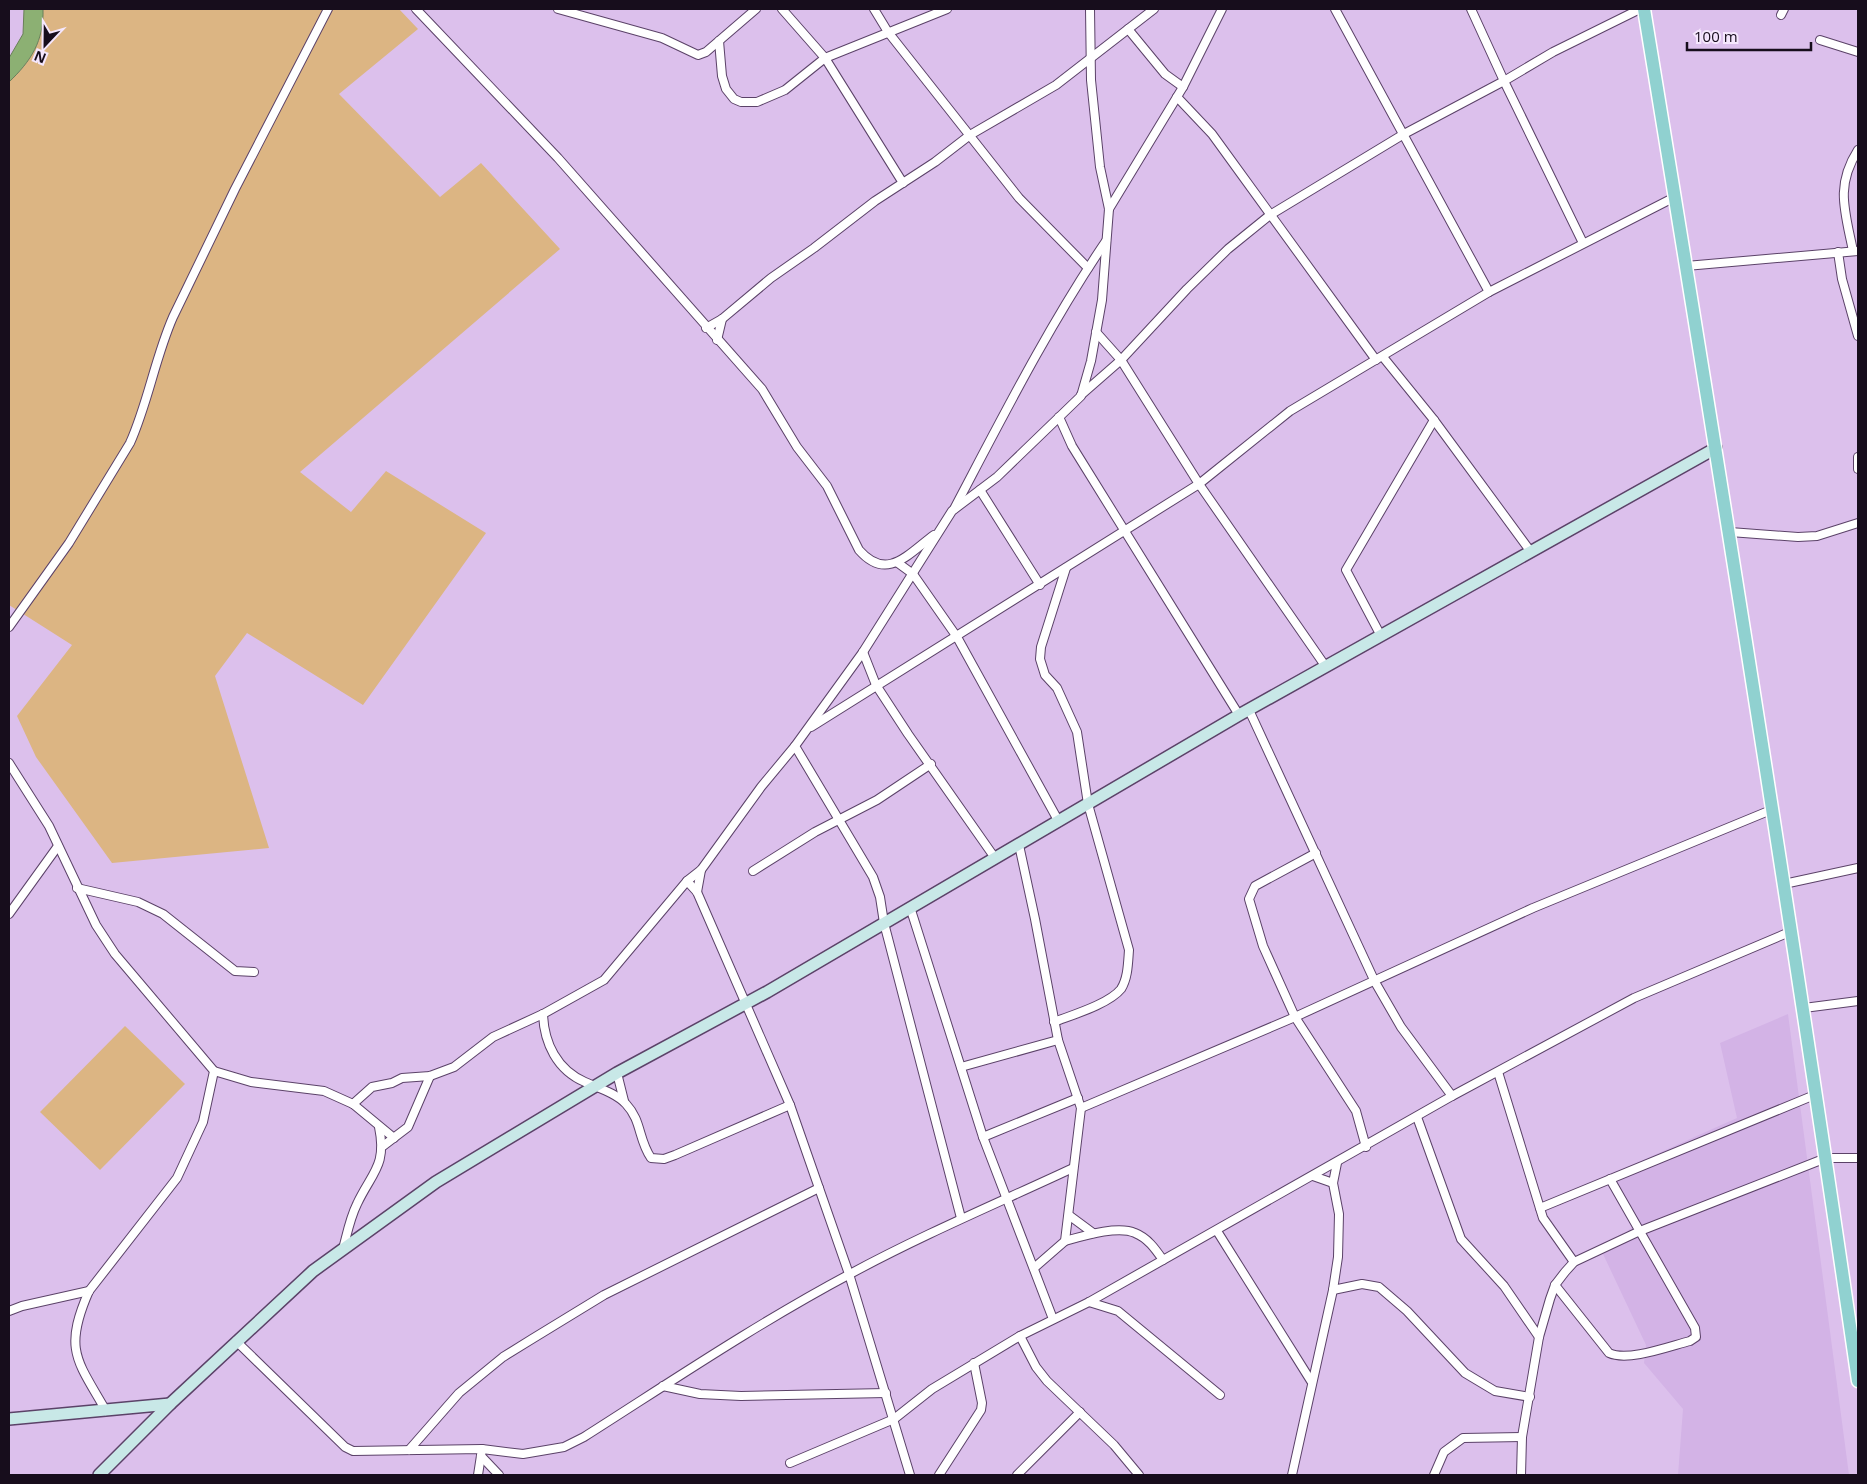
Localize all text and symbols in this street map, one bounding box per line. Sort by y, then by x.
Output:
north arrow [20,20,70,70]
scale bar [1687,20,1811,52]
text: 100 m [1694,26,1738,46]
text: N [31,47,49,68]

